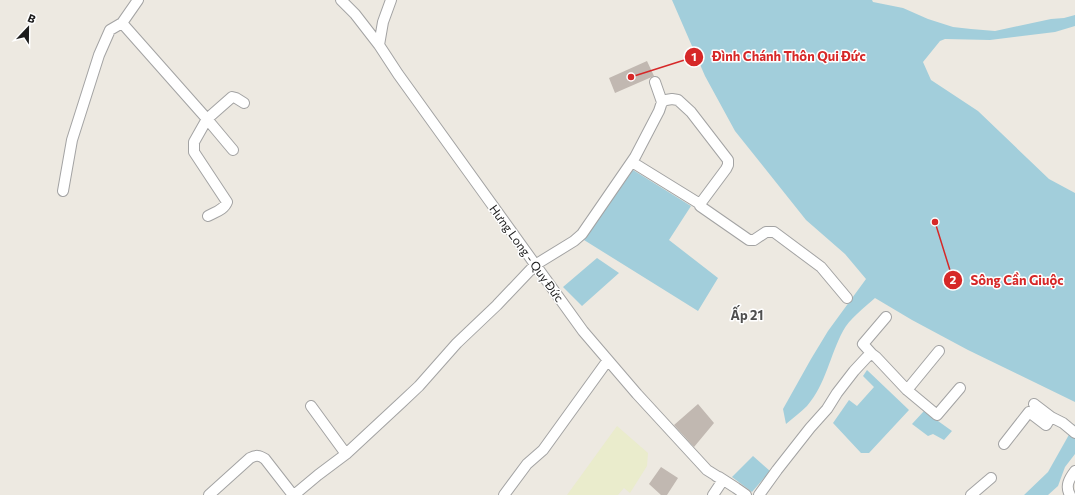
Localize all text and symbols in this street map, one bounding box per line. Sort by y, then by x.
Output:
north arrow [8,8,48,48]
text: B [26,11,38,26]
callout: Đình Chánh Thôn Qui Đức [684,44,874,69]
text: Đình Chánh Thôn Qui Đức [711,48,866,64]
text: 1 [691,49,697,63]
street label: Hưng Long - Quy Đức [487,202,567,304]
callout: Sông Cần Giuộc [943,268,1072,293]
text: 2 [950,272,957,286]
text: Sông Cần Giuộc [971,272,1063,288]
district label: Ấp 21 [731,304,763,323]

